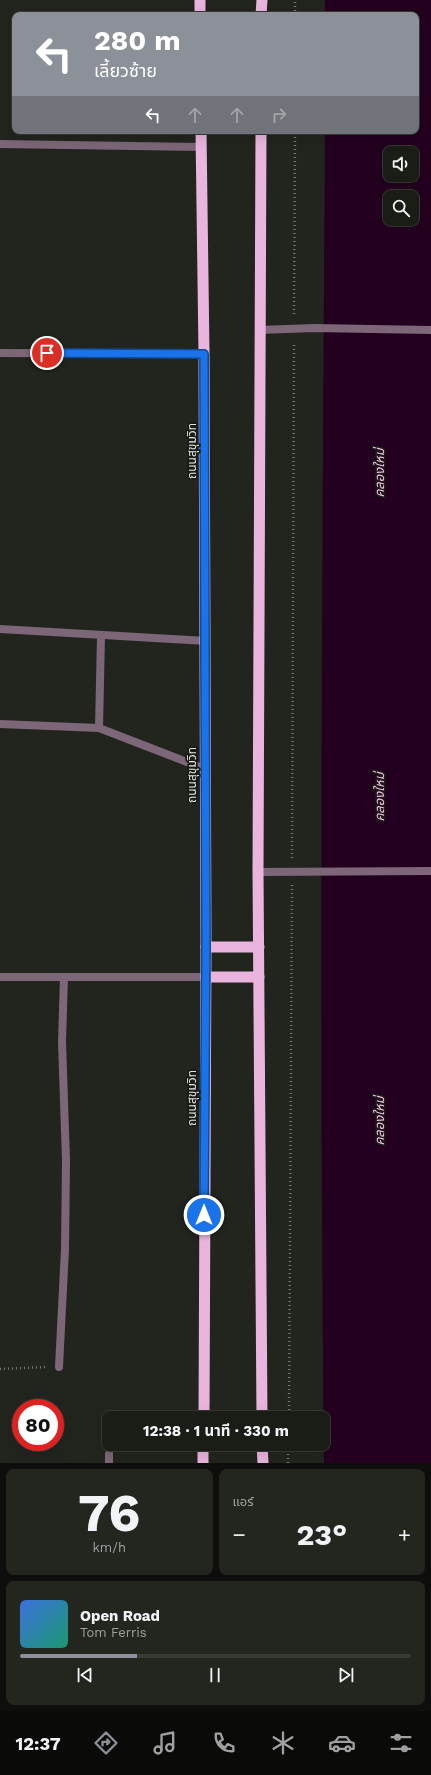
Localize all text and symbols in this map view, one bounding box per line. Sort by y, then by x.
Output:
text: 280 m [94,24,181,57]
icon: left [28,28,80,80]
text: เลี้ยวซ้าย [94,60,157,81]
icon: left [142,104,164,126]
icon: ahead [184,104,206,126]
icon: ahead [226,104,248,126]
icon: right [268,104,290,126]
map controls [383,146,419,226]
button: sound [383,146,419,182]
button: search [383,190,419,226]
pin [30,336,64,370]
icon: arrive [36,342,58,364]
street label: ถนนสุขุมวิท [185,423,199,479]
water label: คลองใหม่ [372,446,387,498]
street label: ถนนสุขุมวิท [185,747,199,803]
water label: คลองใหม่ [372,770,387,822]
street label: ถนนสุขุมวิท [185,1070,199,1126]
water label: คลองใหม่ [372,1094,387,1146]
position arrow [183,1194,225,1236]
speed limit sign: 80 [12,1399,64,1451]
text: 12:38 · 1 นาที · 330 m [143,1422,289,1440]
text: 76 [78,1483,140,1544]
text: แอร์ [233,1494,254,1509]
text: 23° [296,1517,347,1552]
text: − [233,1522,246,1547]
text: + [398,1522,411,1547]
text: km/h [93,1540,126,1555]
text: Open Road [80,1607,160,1625]
text: Tom Ferris [80,1625,147,1640]
icon: previous [74,1664,96,1686]
icon: pause [204,1664,226,1686]
icon: next [335,1664,357,1686]
icon: directions [92,1729,120,1757]
icon: music [151,1729,179,1757]
icon: phone [210,1729,238,1757]
icon: climate [269,1729,297,1757]
icon: car [328,1729,356,1757]
icon: filters [387,1729,415,1757]
text: 12:37 [16,1733,61,1754]

